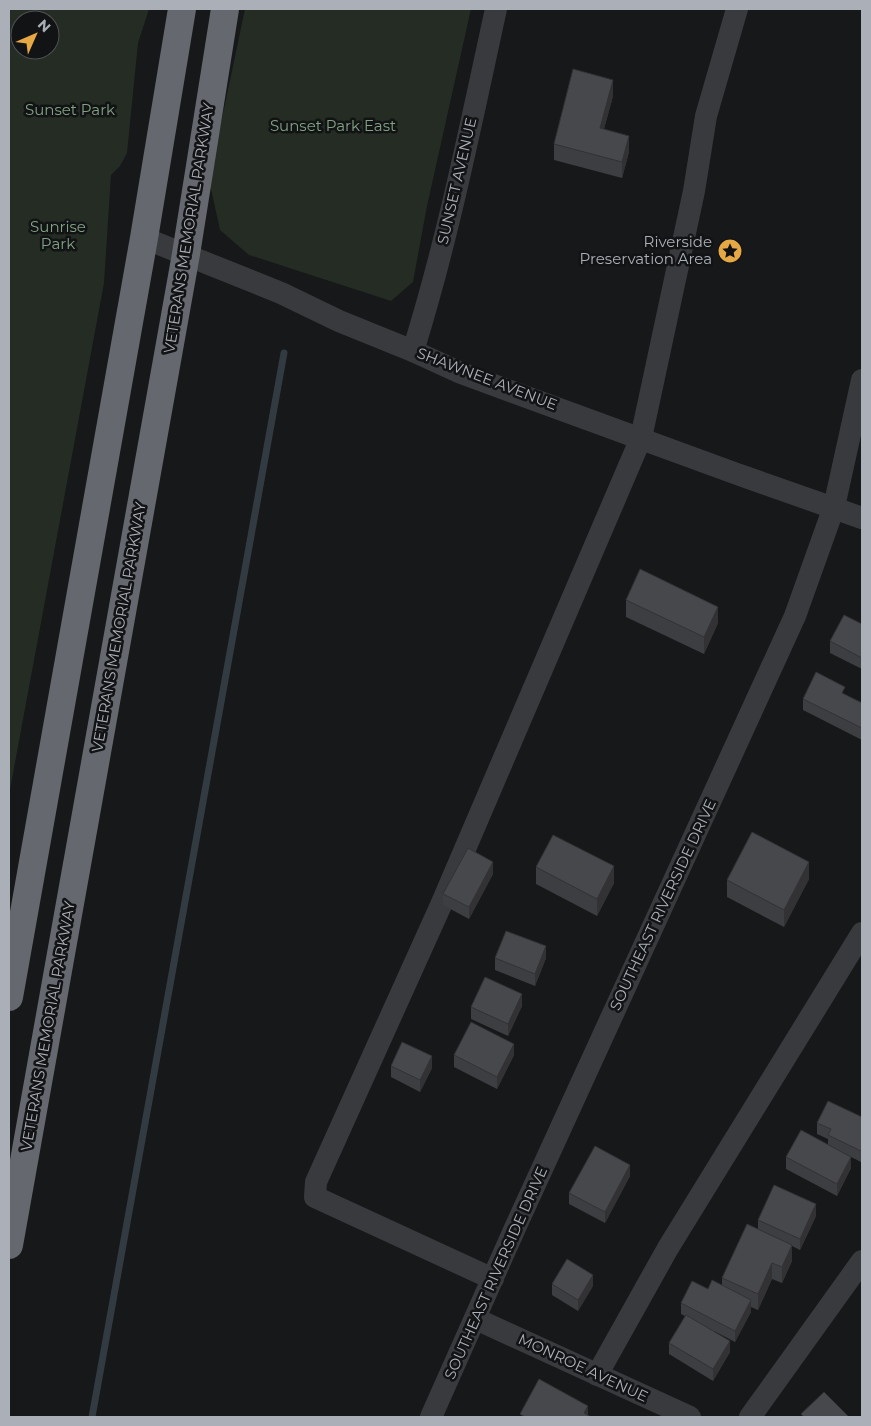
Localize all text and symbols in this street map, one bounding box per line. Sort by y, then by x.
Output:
north arrow [10,10,60,60]
text: N [34,15,55,36]
park label: Sunset Park [25,100,115,119]
street label: VETERANS MEMORIAL PARKWAY [159,101,218,355]
park label: Sunset Park East [270,116,396,135]
street label: SUNSET AVENUE [433,116,480,246]
park label: Sunrise Park [30,217,86,253]
place label: Riverside Preservation Area [580,232,712,268]
place icon: Riverside Preservation Area [717,238,743,264]
street label: SHAWNEE AVENUE [414,343,560,414]
street label: VETERANS MEMORIAL PARKWAY [87,500,150,753]
street label: SOUTHEAST RIVERSIDE DRIVE [605,796,720,1013]
street label: VETERANS MEMORIAL PARKWAY [16,899,79,1152]
street label: SOUTHEAST RIVERSIDE DRIVE [440,1163,551,1382]
street label: MONROE AVENUE [515,1329,651,1406]

